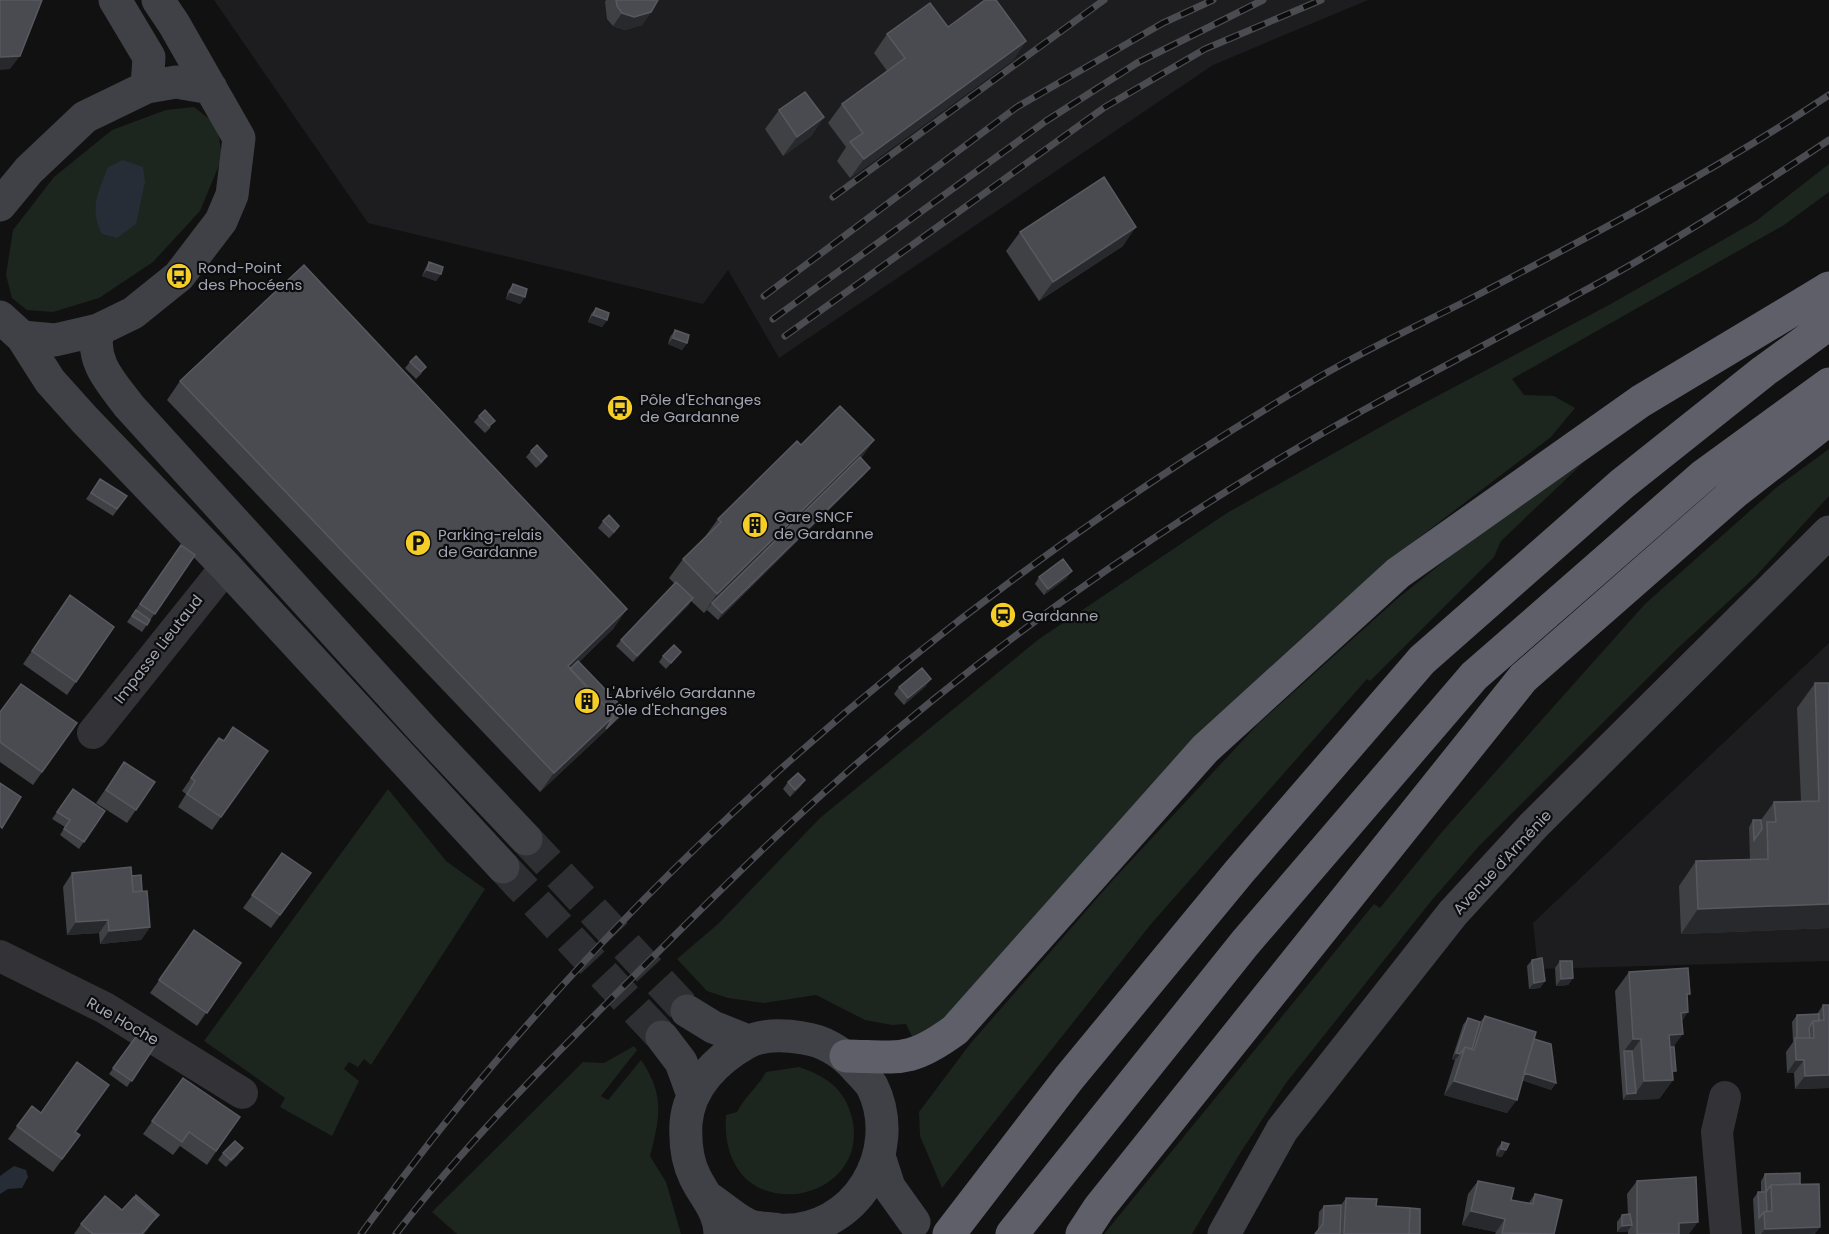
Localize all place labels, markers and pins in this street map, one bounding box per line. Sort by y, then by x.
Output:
place label: Rond-Point des Phocéens [198,257,302,295]
bus stop icon: Rond-Point des Phocéens [164,261,194,291]
place label: Pôle d'Echanges de Gardanne [640,389,761,427]
bus stop icon: Pôle d'Echanges de Gardanne [605,393,635,423]
place label: Gare SNCF de Gardanne [774,506,874,544]
building icon: Gare SNCF de Gardanne [740,510,770,540]
place label: Parking-relais de Gardanne [438,524,542,562]
parking icon: Parking-relais de Gardanne [403,528,433,558]
station icon: Gardanne [988,600,1018,630]
place label: Gardanne [1022,605,1098,626]
place label: L'Abrivélo Gardanne Pôle d'Echanges [606,682,756,720]
building icon: L'Abrivélo Gardanne Pôle d'Echanges [572,686,602,716]

